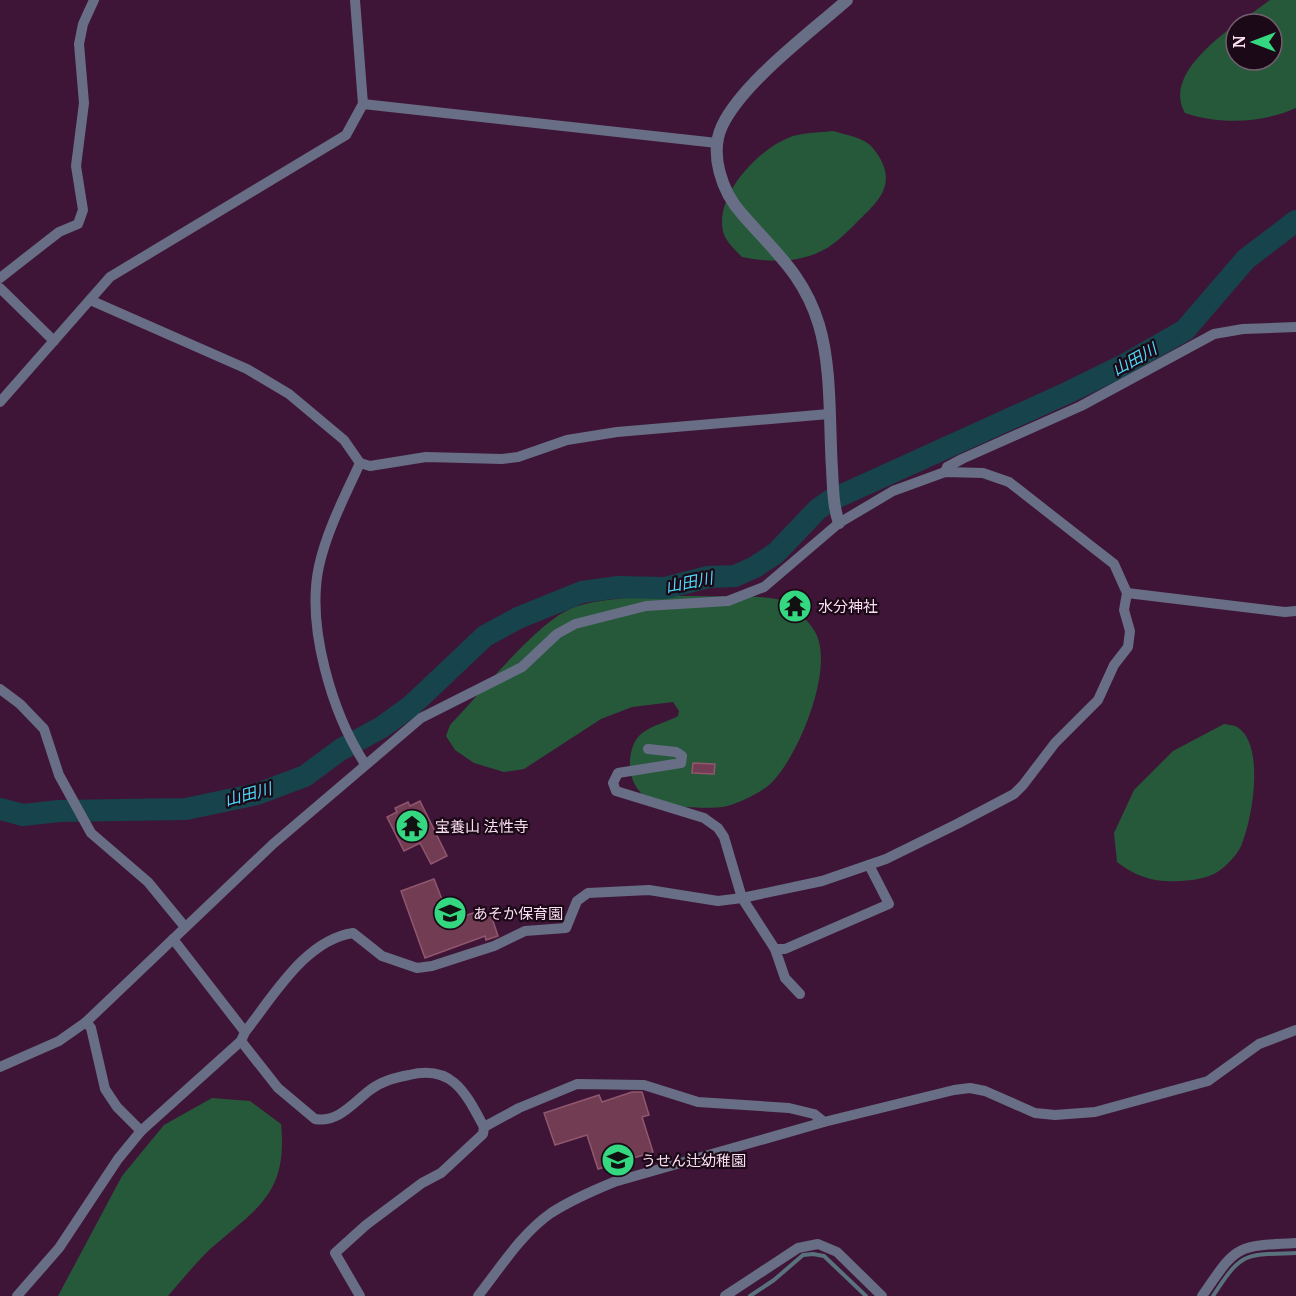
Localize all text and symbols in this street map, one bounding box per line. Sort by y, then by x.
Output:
north arrow [1224,12,1284,72]
text: N [1229,35,1249,48]
water label: 山田川 [1108,338,1162,379]
water label: 山田川 [664,567,716,596]
temple icon: 水分神社 [777,588,813,624]
place label: 水分神社 [818,597,878,616]
water label: 山田川 [222,778,276,810]
temple icon: 宝養山 法性寺 [394,808,430,844]
place label: 宝養山 法性寺 [435,817,529,836]
school or university icon: あそか保育園 [432,895,468,931]
place label: あそか保育園 [473,904,563,923]
school or university icon: うせん辻幼稚園 [600,1142,636,1178]
place label: うせん辻幼稚園 [641,1151,746,1170]

